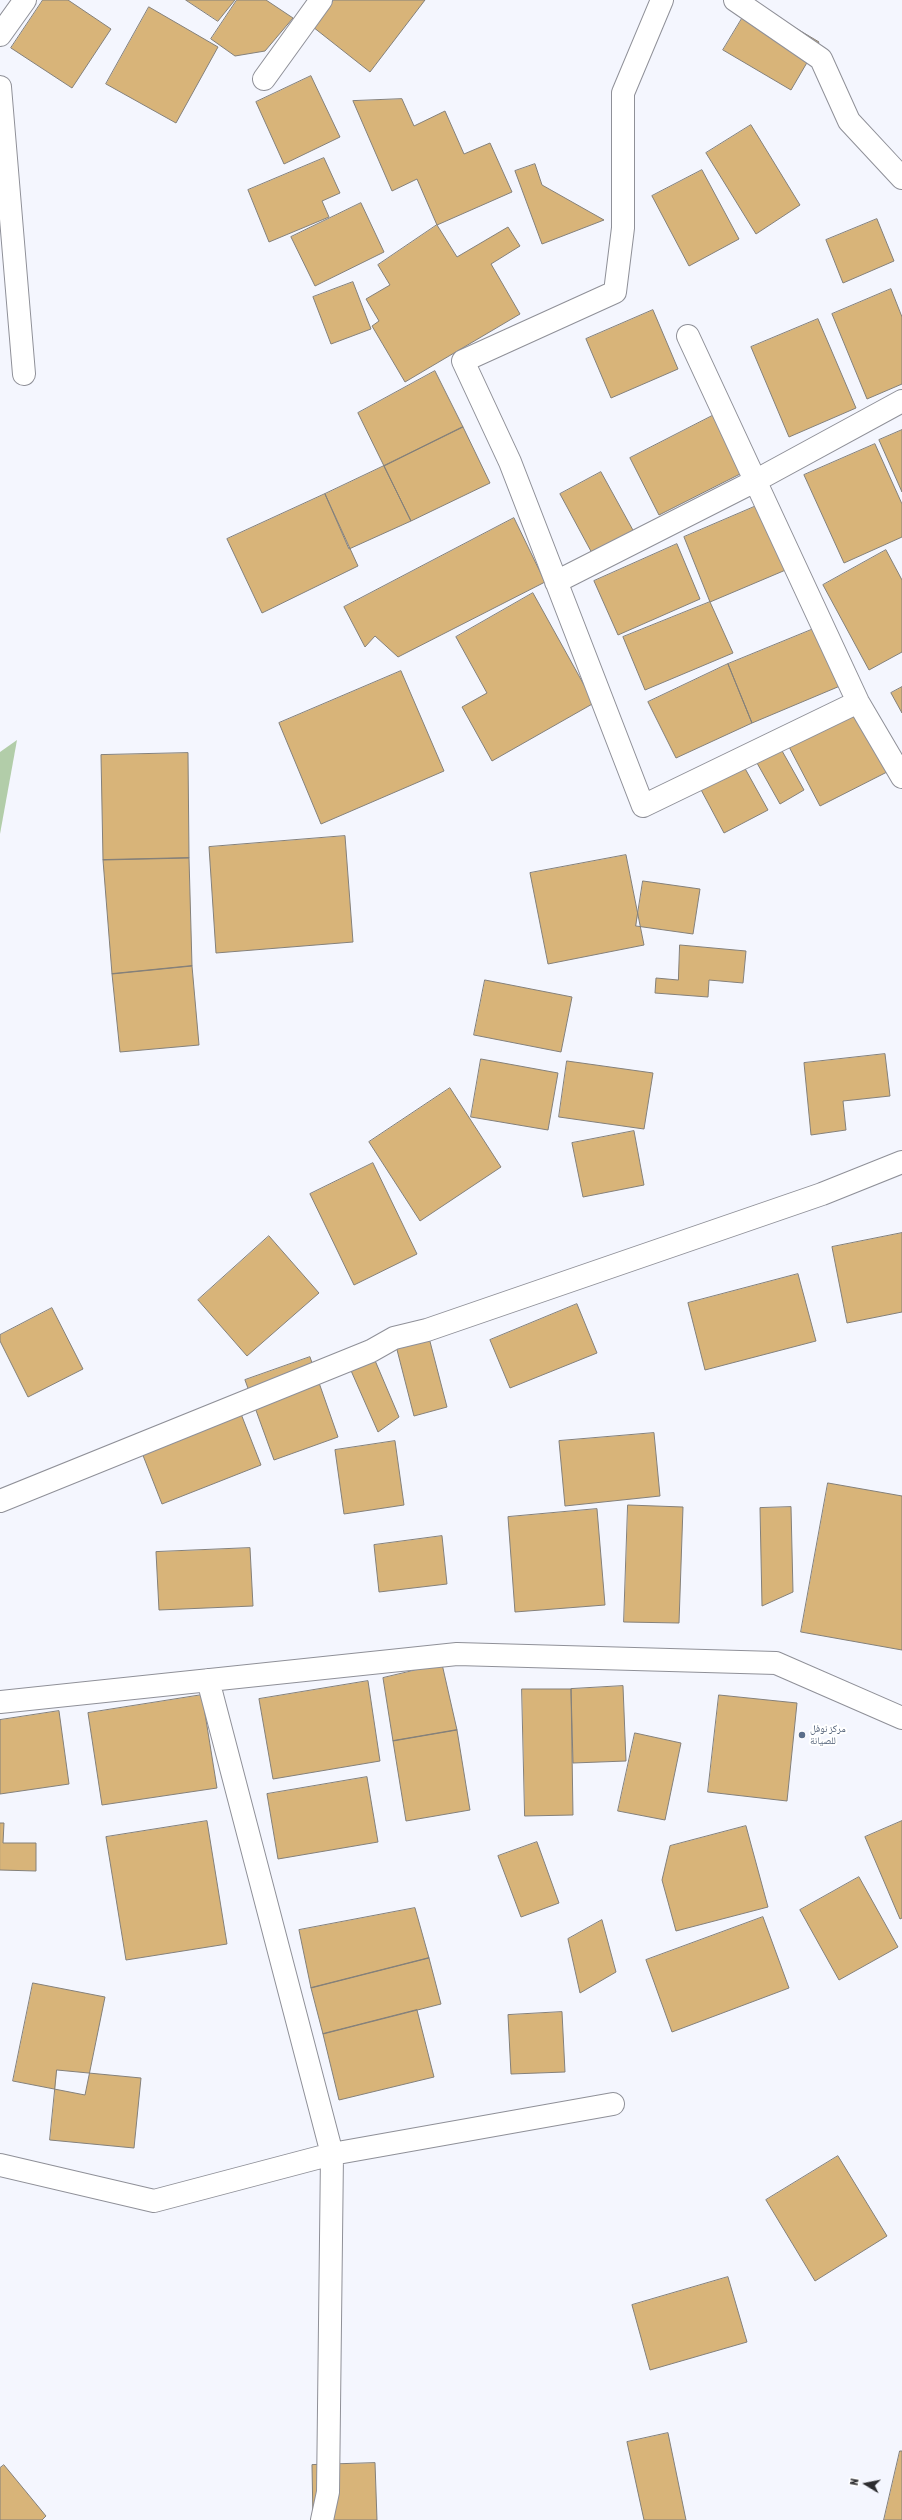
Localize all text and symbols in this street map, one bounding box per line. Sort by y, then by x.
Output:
place label: مركز نوفل للصيانة [810,1723,846,1746]
marker: مركز نوفل للصيانة [797,1730,807,1740]
north arrow [846,2464,886,2504]
text: N [848,2478,861,2486]

